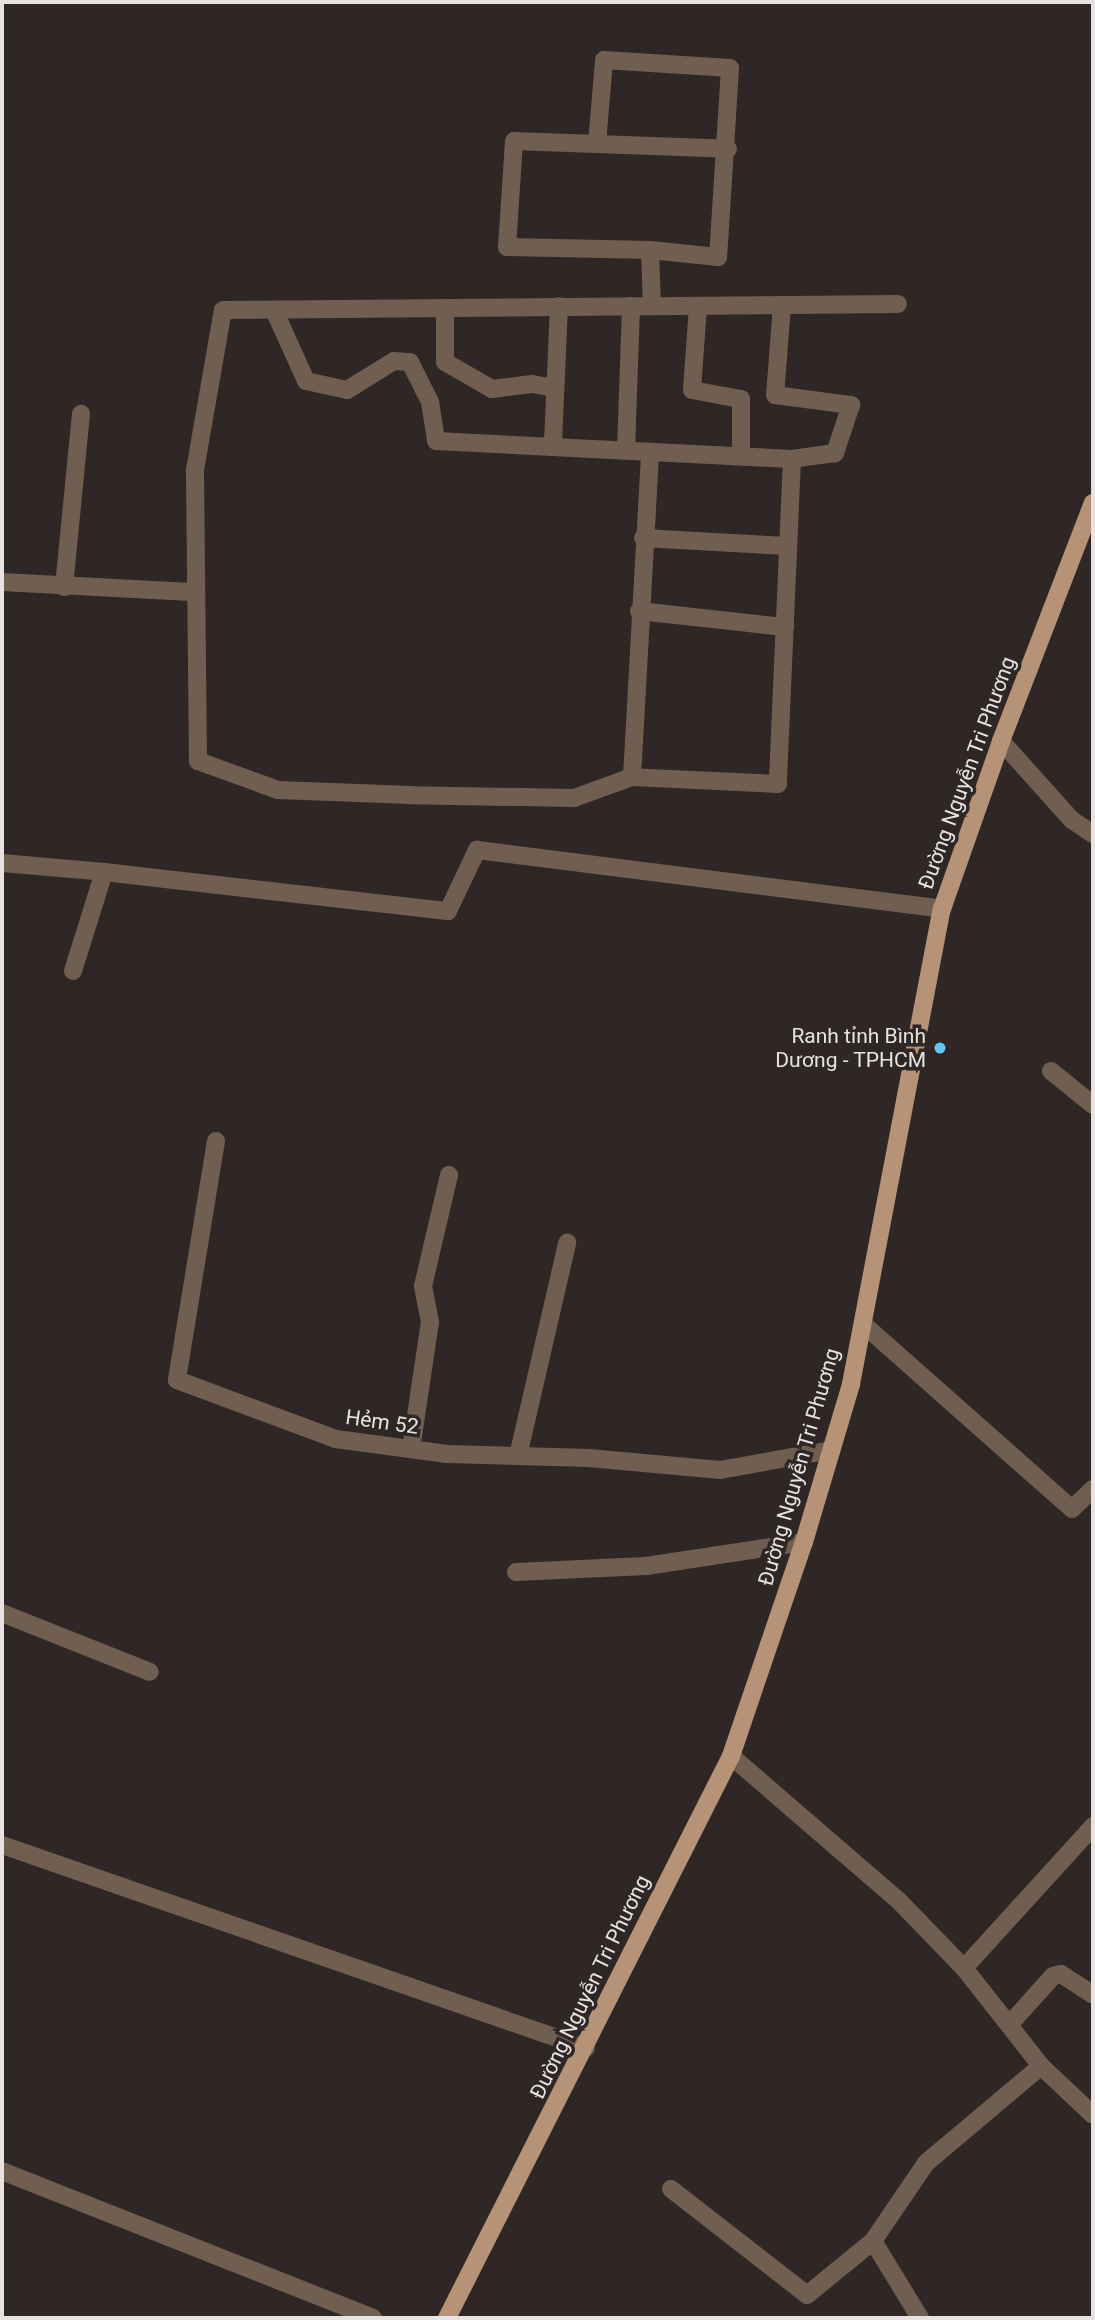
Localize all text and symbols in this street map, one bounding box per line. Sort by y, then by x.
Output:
street label: Đường Nguyễn Tri Phương [913,653,1021,893]
place label: Ranh tỉnh Bình Dương - TPHCM [775,1023,926,1073]
marker: Ranh tỉnh Bình Dương - TPHCM [932,1040,948,1056]
street label: Đường Nguyễn Tri Phương [753,1345,845,1589]
street label: Hẻm 52 [344,1404,420,1440]
street label: Đường Nguyễn Tri Phương [525,1871,655,2103]

